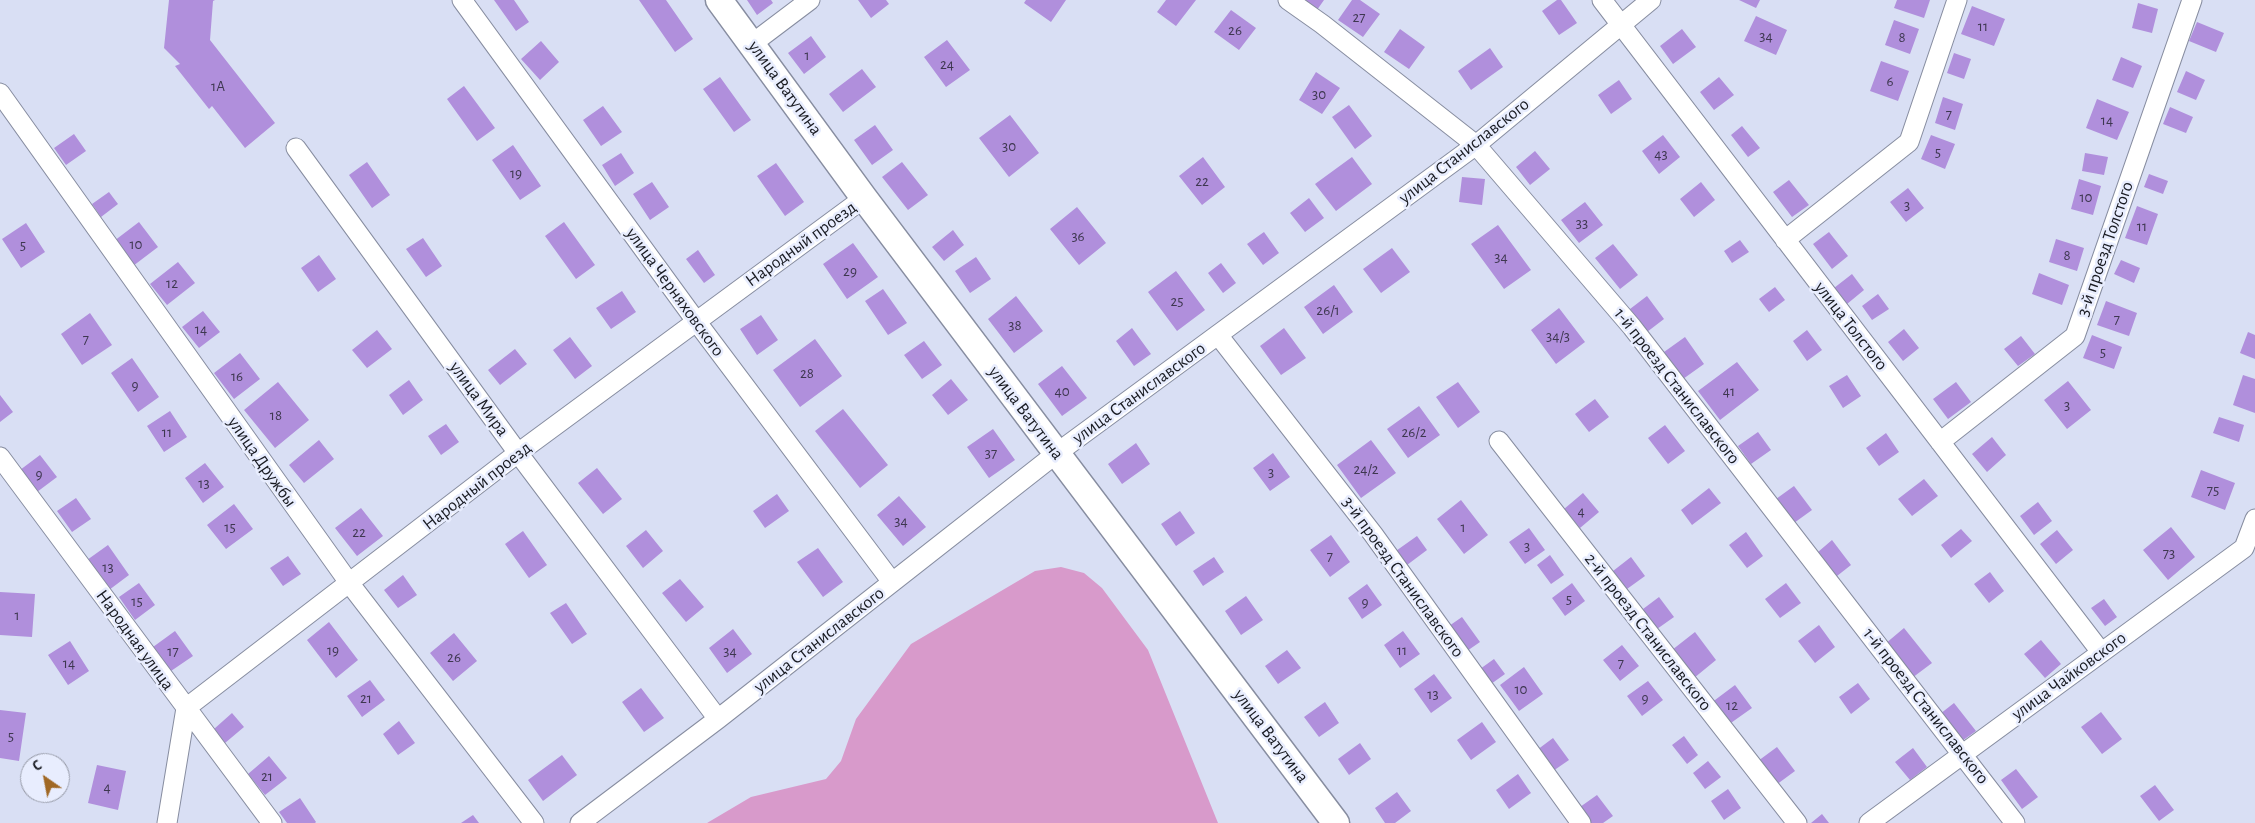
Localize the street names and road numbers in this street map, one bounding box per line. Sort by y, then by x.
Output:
street label: улица Ватутина [743,36,827,140]
street label: улица Станиславского [1395,93,1533,209]
street label: 3-й проезд Толстого [2072,179,2138,319]
street label: Народный проезд [741,197,861,291]
street label: улица Черняховского [621,223,729,361]
street label: улица Толстого [1810,277,1892,375]
street label: 1-й проезд Станиславского [1609,304,1745,468]
street label: улица Станиславского [1068,337,1210,449]
street label: улица Мира [445,357,513,441]
street label: улица Ватутина [984,362,1068,464]
street label: улица Дружбы [223,413,301,511]
street label: Народный проезд [418,437,536,535]
street label: 3-й проезд Станиславского [1337,492,1469,662]
street label: 2-й проезд Станиславского [1580,549,1716,715]
street label: улица Станиславского [750,582,888,698]
street label: Народная улица [91,585,179,695]
street label: 1-й проезд Станиславского [1858,624,1994,788]
street label: улица Чайковского [2007,627,2131,725]
street label: улица Ватутина [1229,685,1313,787]

